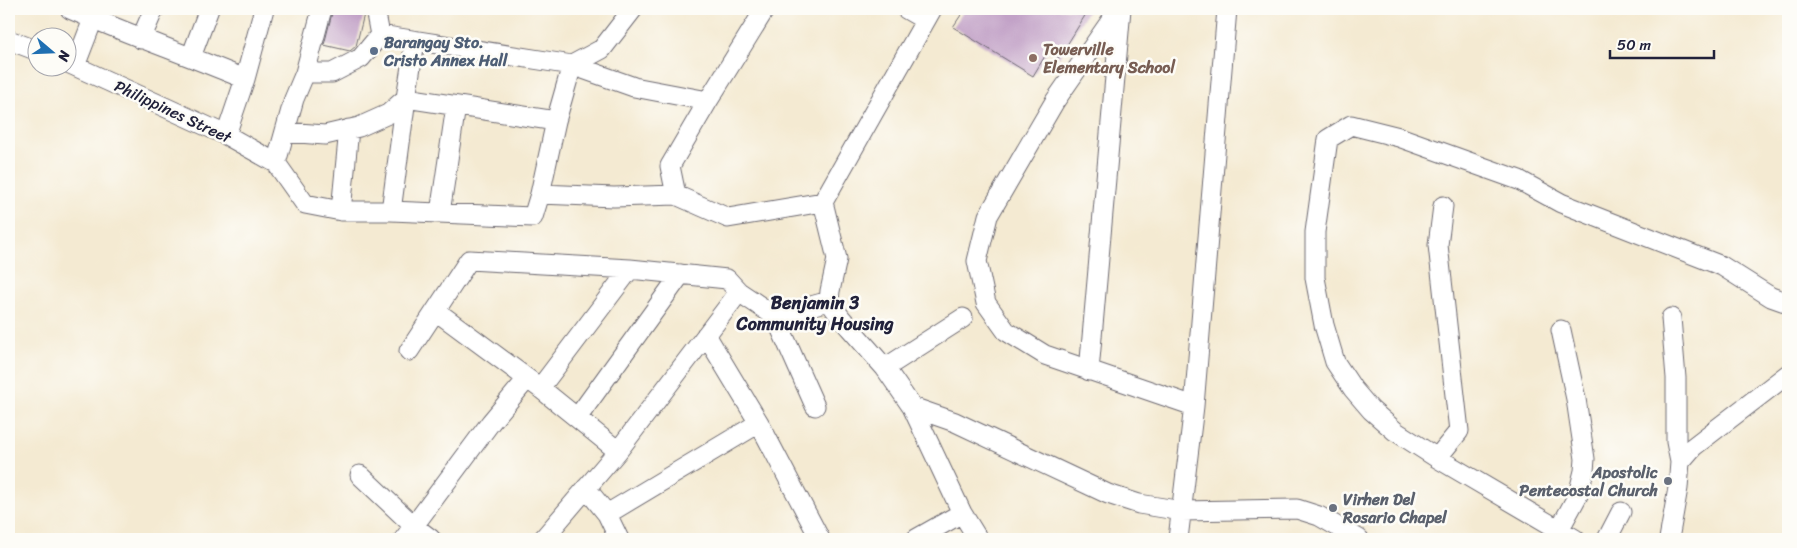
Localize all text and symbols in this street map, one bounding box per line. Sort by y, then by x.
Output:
north arrow [28,28,78,78]
place label: Barangay Sto. Cristo Annex Hall [383,28,509,75]
scale bar [1610,28,1713,60]
text: 50 m [1617,32,1652,58]
place label: Towerville Elementary School [1043,35,1176,82]
marker: Barangay Sto. Cristo Annex Hall [368,45,380,57]
text: N [50,46,78,65]
marker: Towerville Elementary School [1027,52,1039,64]
street label: Philippines Street [109,72,237,152]
district label: Benjamin 3 Community Housing [736,287,893,340]
place label: Apostolic Pentecostal Church [1519,458,1659,505]
marker: Apostolic Pentecostal Church [1662,475,1674,487]
place label: Virhen Del Rosario Chapel [1342,485,1448,532]
marker: Virhen Del Rosario Chapel [1327,502,1339,514]

